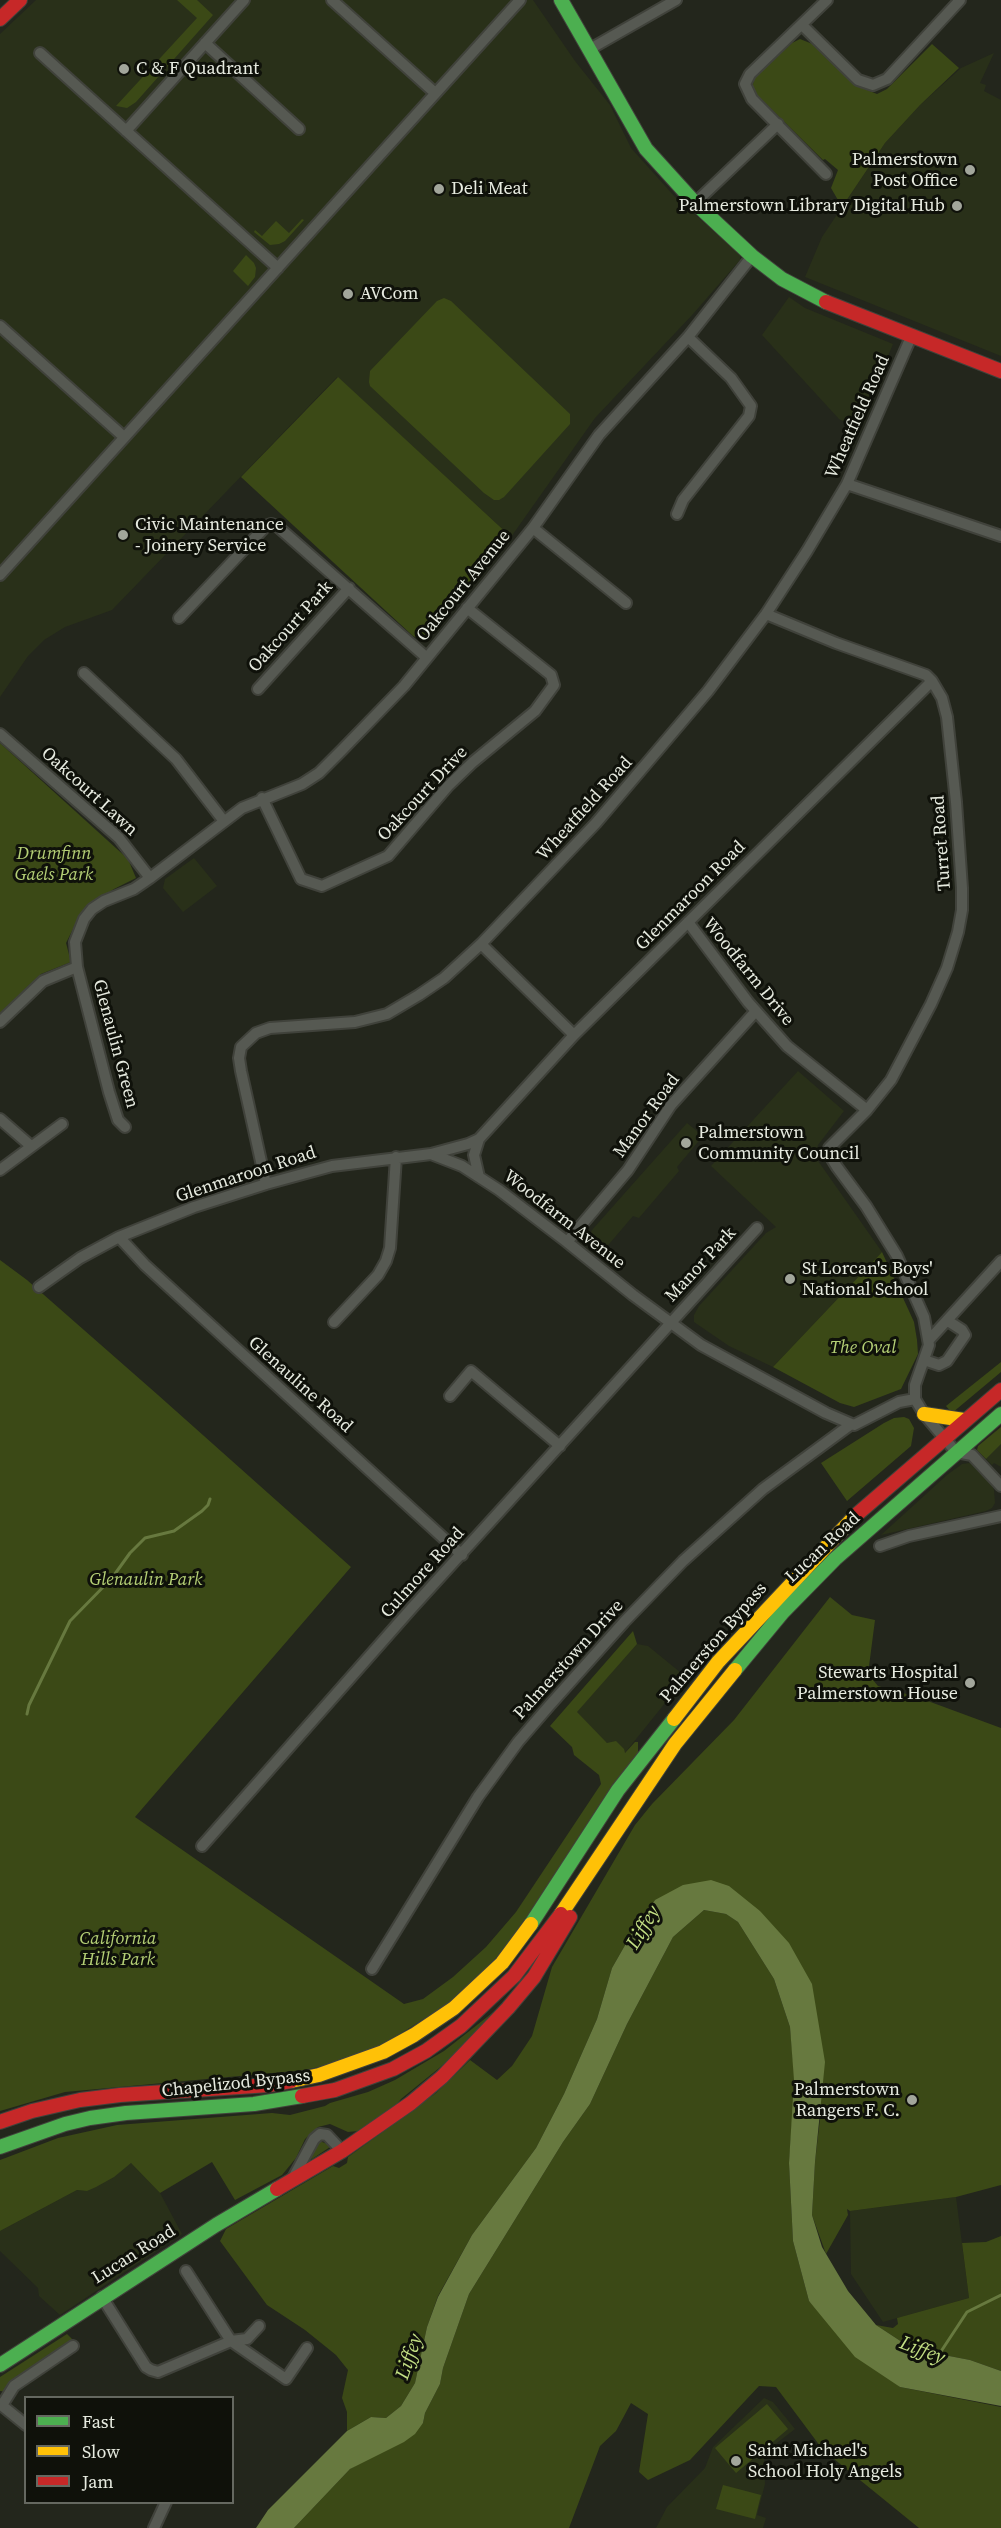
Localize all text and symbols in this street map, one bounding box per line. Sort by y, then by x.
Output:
place label: C & F Quadrant [136,58,259,80]
marker: C & F Quadrant [117,62,131,76]
place label: Palmerstown Post Office [852,149,958,192]
marker: Palmerstown Post Office [963,163,977,177]
place label: Deli Meat [451,178,528,200]
marker: Deli Meat [432,182,446,196]
place label: Palmerstown Library Digital Hub [678,195,945,217]
marker: Palmerstown Library Digital Hub [950,199,964,213]
place label: AVCom [360,283,418,305]
marker: AVCom [341,287,355,301]
street label: Wheatfield Road [821,352,895,482]
place label: Civic Maintenance - Joinery Service [135,514,284,556]
street label: Oakcourt Avenue [412,526,516,646]
marker: Civic Maintenance - Joinery Service [116,528,130,542]
street label: Oakcourt Park [244,577,338,677]
street label: Oakcourt Drive [374,742,472,846]
street label: Oakcourt Lawn [36,743,142,841]
street label: Wheatfield Road [533,752,637,866]
street label: Turret Road [928,794,956,892]
street label: Glenmaroon Road [632,837,750,955]
park label: Drumfinn Gaels Park [15,843,93,886]
street label: Woodfarm Drive [698,914,798,1030]
street label: Glenaulin Green [87,977,143,1111]
street label: Manor Road [609,1070,685,1162]
place label: Palmerstown Community Council [698,1122,860,1164]
marker: Palmerstown Community Council [679,1136,693,1150]
street label: Glenmaroon Road [173,1142,319,1208]
street label: Woodfarm Avenue [499,1166,629,1274]
street label: Manor Park [661,1223,741,1307]
place label: St Lorcan's Boys' National School [802,1258,933,1300]
marker: St Lorcan's Boys' National School [783,1272,797,1286]
street label: Glenauline Road [243,1332,357,1438]
park label: The Oval [830,1337,896,1359]
street label: Lucan Road [781,1508,865,1588]
street label: Culmore Road [377,1523,469,1623]
park label: Glenaulin Park [90,1569,202,1591]
street label: Palmerston Bypass [656,1578,772,1708]
street label: Palmerstown Drive [510,1596,628,1724]
place label: Stewarts Hospital Palmerstown House [797,1662,958,1704]
marker: Stewarts Hospital Palmerstown House [963,1676,977,1690]
water label: Liffey [622,1902,666,1954]
park label: California Hills Park [80,1928,156,1970]
street label: Chapelizod Bypass [161,2065,311,2103]
place label: Palmerstown Rangers F. C. [794,2079,900,2122]
marker: Palmerstown Rangers F. C. [905,2093,919,2107]
street label: Lucan Road [88,2221,180,2289]
water label: Liffey [391,2331,429,2383]
water label: Liffey [896,2331,948,2371]
legend [24,2396,234,2504]
text: Fast [82,2409,115,2434]
text: Slow [82,2439,120,2464]
place label: Saint Michael's School Holy Angels [748,2440,902,2482]
marker: Saint Michael's School Holy Angels [729,2454,743,2468]
text: Jam [82,2469,114,2494]

